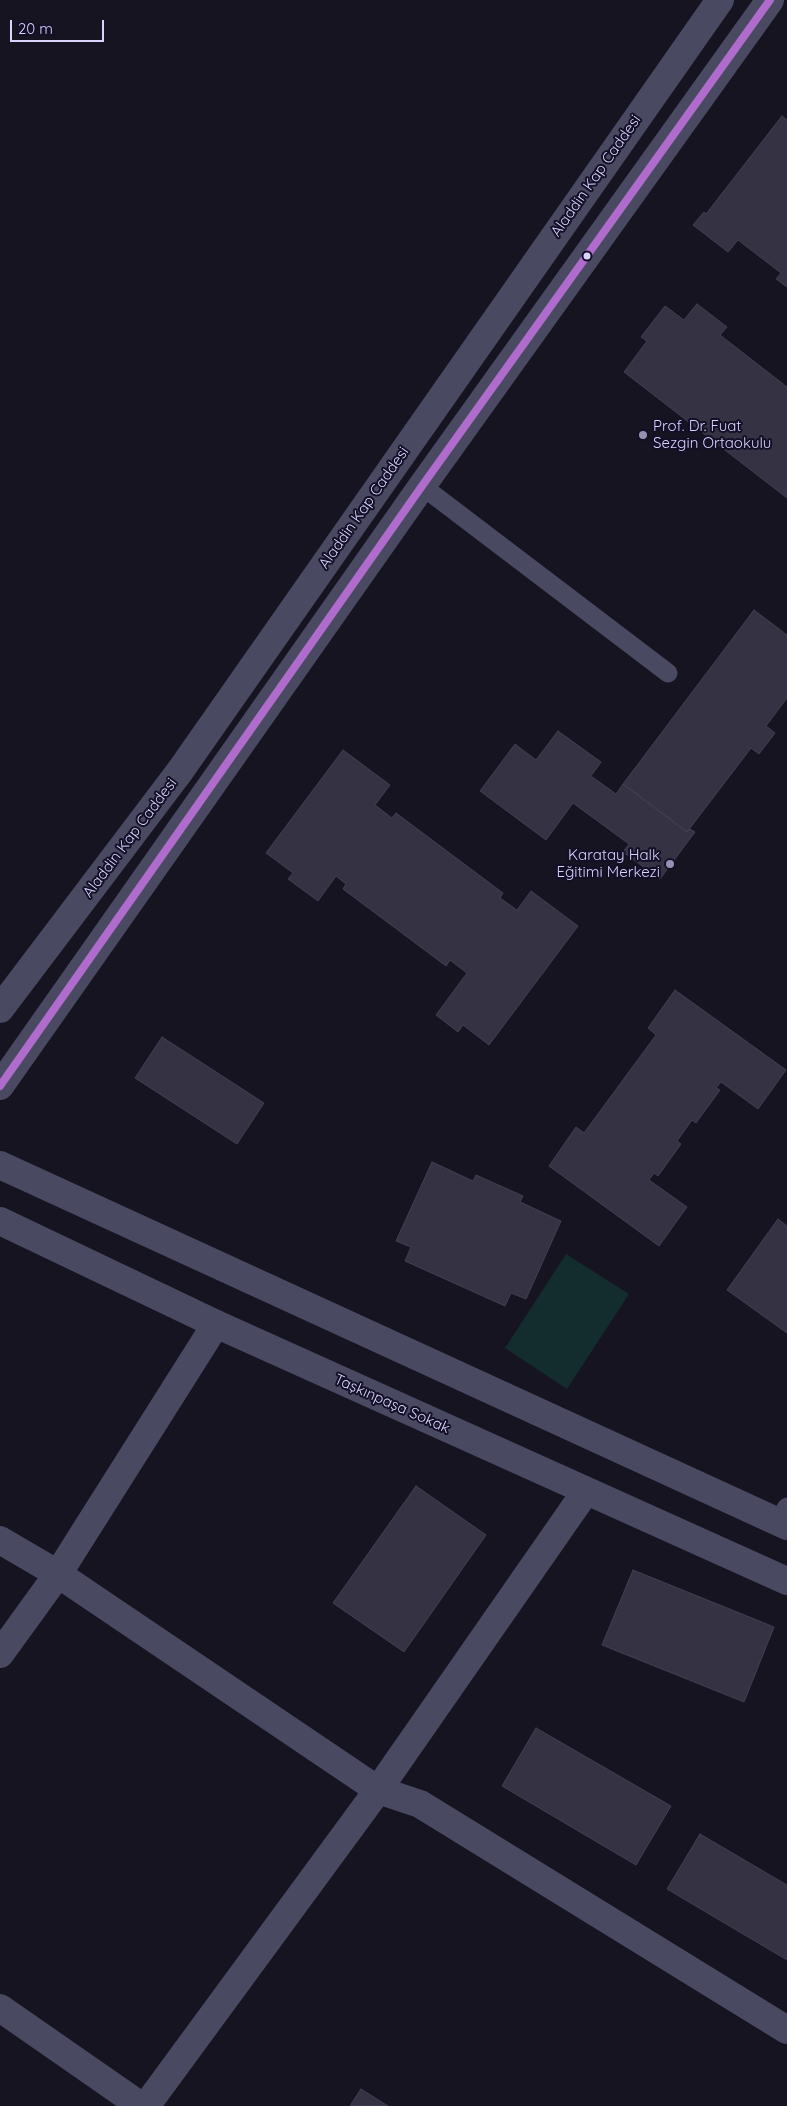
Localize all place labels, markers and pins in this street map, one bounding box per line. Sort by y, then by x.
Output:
unlabelled marker [582,251,592,261]
place label: Prof. Dr. Fuat Sezgin Ortaokulu [653,417,771,452]
marker: Prof. Dr. Fuat Sezgin Ortaokulu [637,429,649,441]
place label: Karatay Halk Eğitimi Merkezi [556,846,660,881]
marker: Karatay Halk Eğitimi Merkezi [664,858,676,870]

